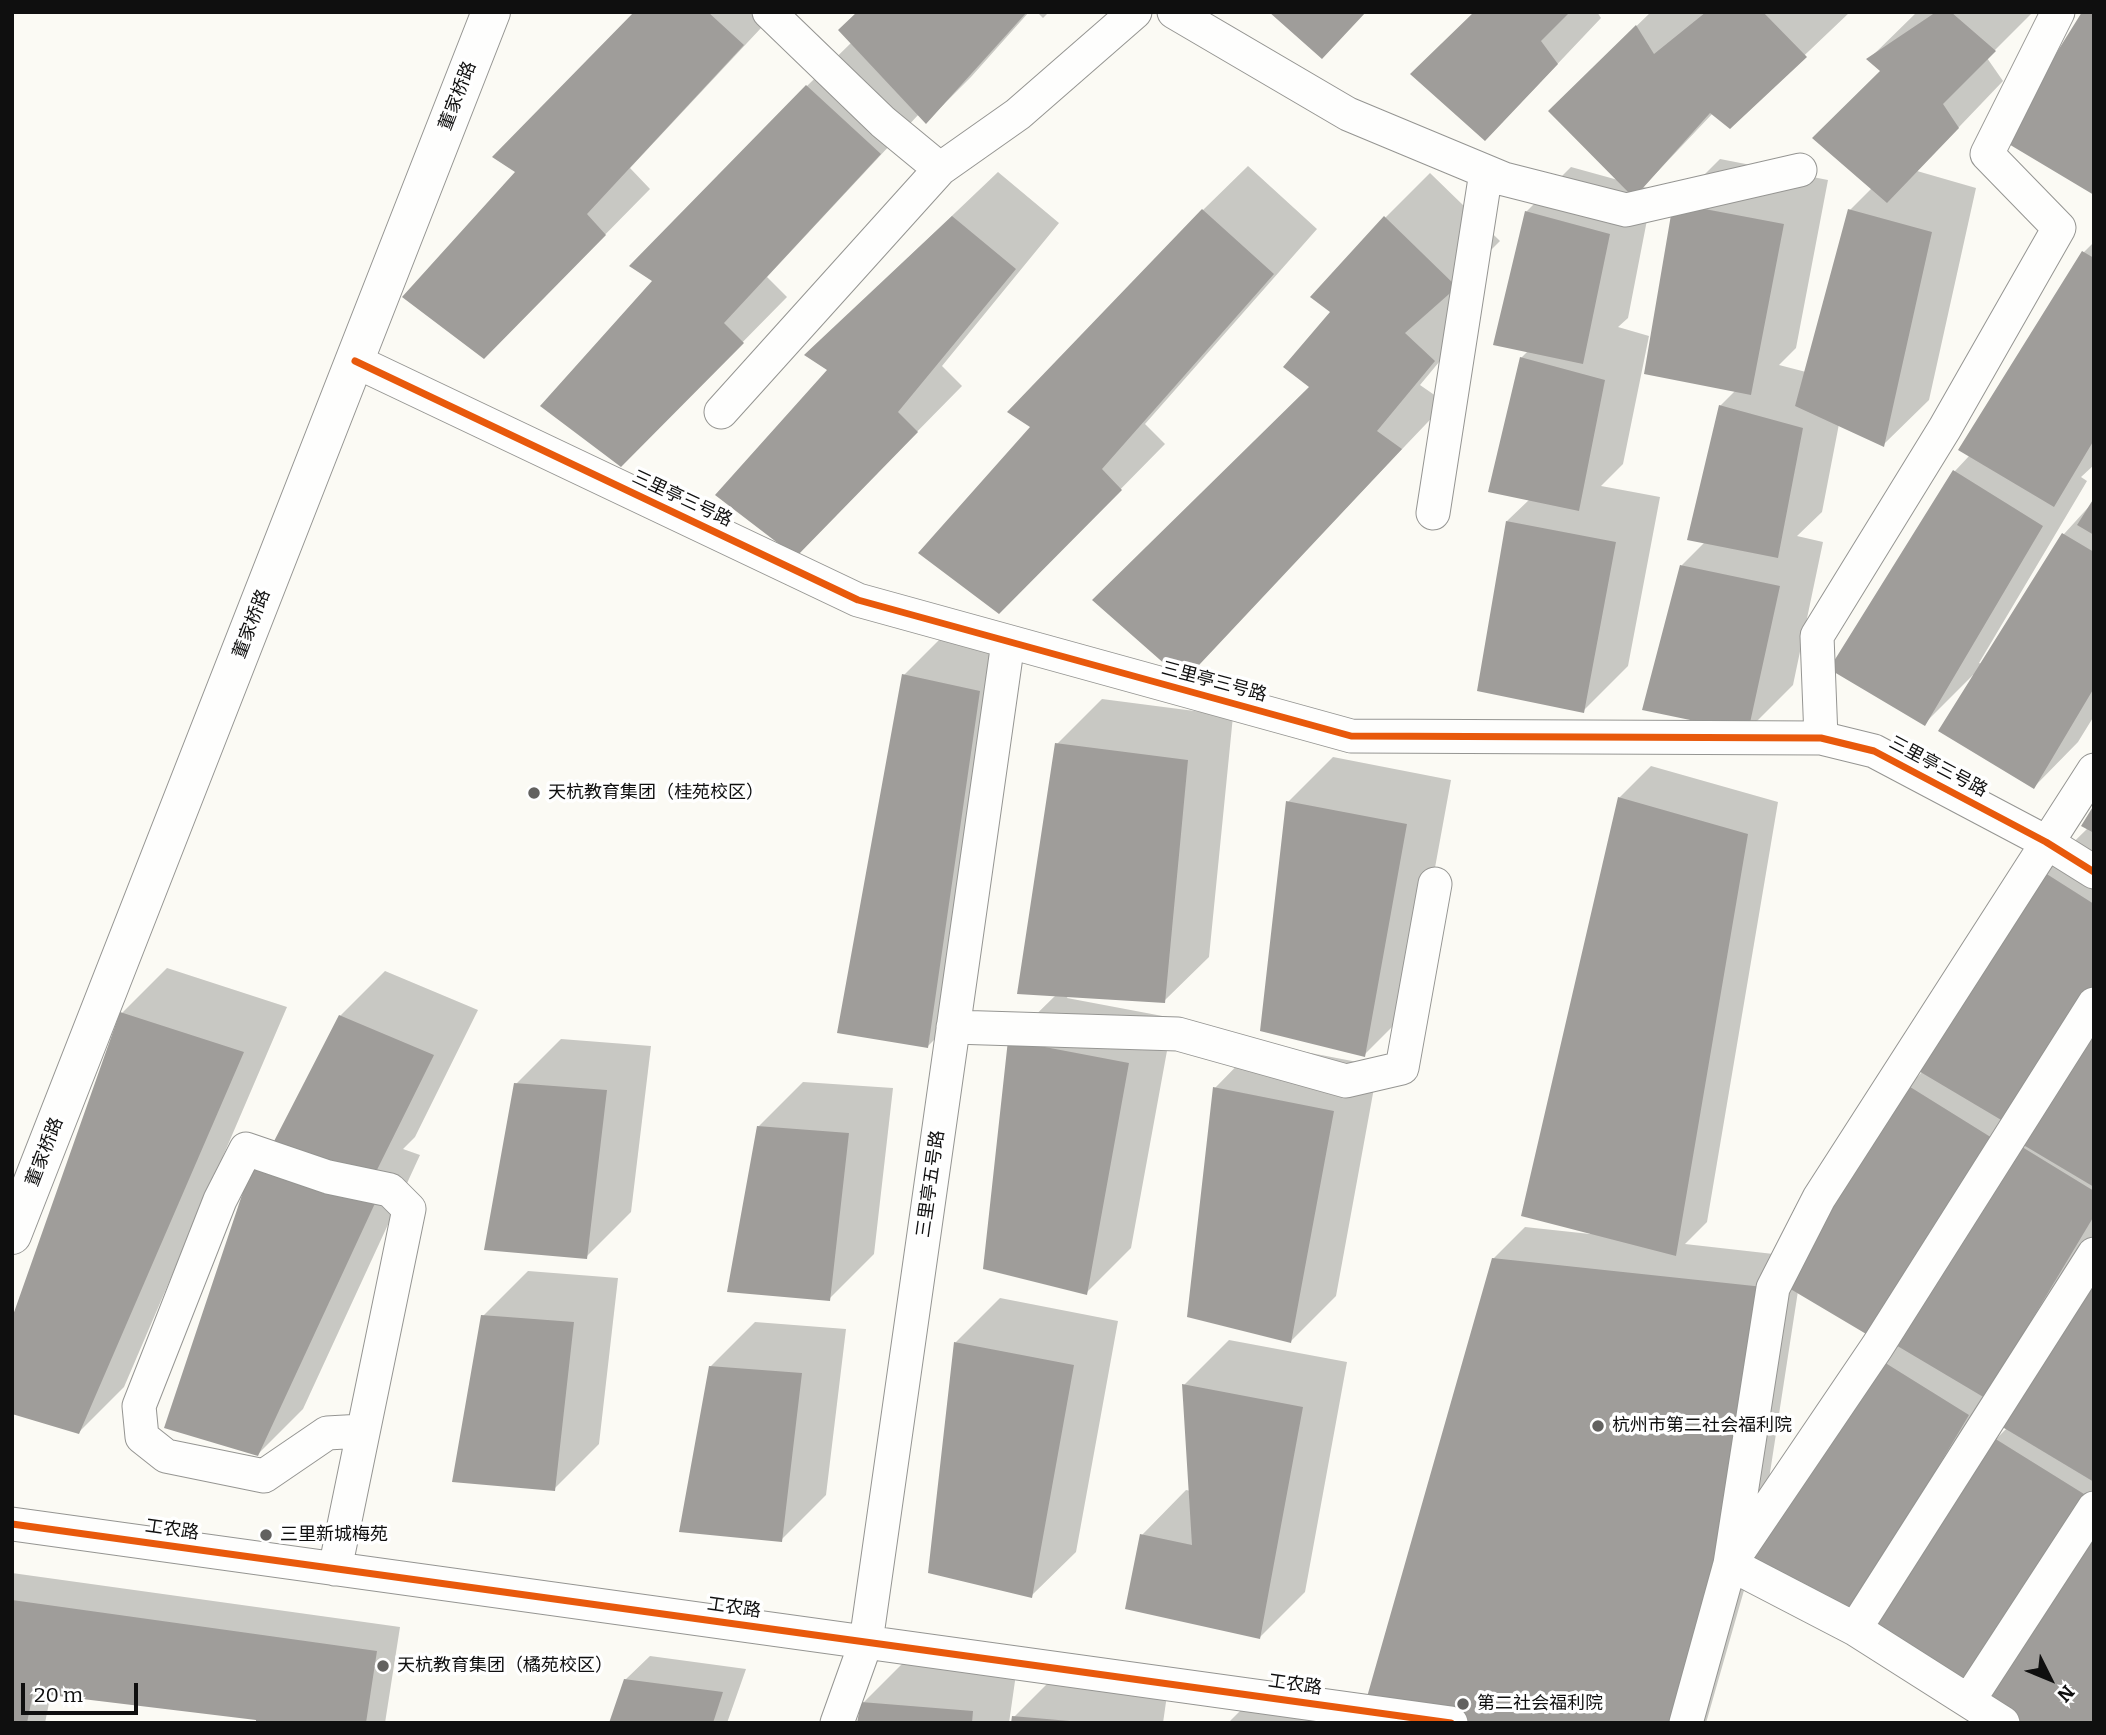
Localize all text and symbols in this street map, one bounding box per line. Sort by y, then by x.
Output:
street label: 董家桥路 [435,59,481,133]
street label: 三里亭三号路 [628,466,736,532]
street label: 董家桥路 [229,587,275,661]
street label: 三里亭三号路 [1159,658,1269,706]
street label: 三里亭三号路 [1885,732,1991,802]
place label: 天杭教育集团（桂苑校区） [548,782,764,804]
marker: 天杭教育集团（桂苑校区） [526,785,542,801]
street label: 董家桥路 [22,1115,68,1189]
street label: 三里亭五号路 [913,1129,949,1239]
place label: 杭州市第二社会福利院 [1612,1415,1792,1437]
marker: 杭州市第二社会福利院 [1590,1418,1606,1434]
street label: 工农路 [144,1516,200,1544]
place label: 三里新城梅苑 [280,1524,388,1546]
marker: 三里新城梅苑 [258,1527,274,1543]
street label: 工农路 [706,1594,762,1622]
north arrow [2015,1644,2085,1714]
place label: 天杭教育集团（橘苑校区） [397,1655,613,1677]
marker: 天杭教育集团（橘苑校区） [375,1658,391,1674]
scale bar [24,1668,142,1712]
street label: 工农路 [1267,1671,1323,1699]
text: N [2052,1680,2079,1707]
text: 20 m [34,1682,83,1708]
place label: 第二社会福利院 [1477,1693,1603,1715]
marker: 第二社会福利院 [1455,1696,1471,1712]

